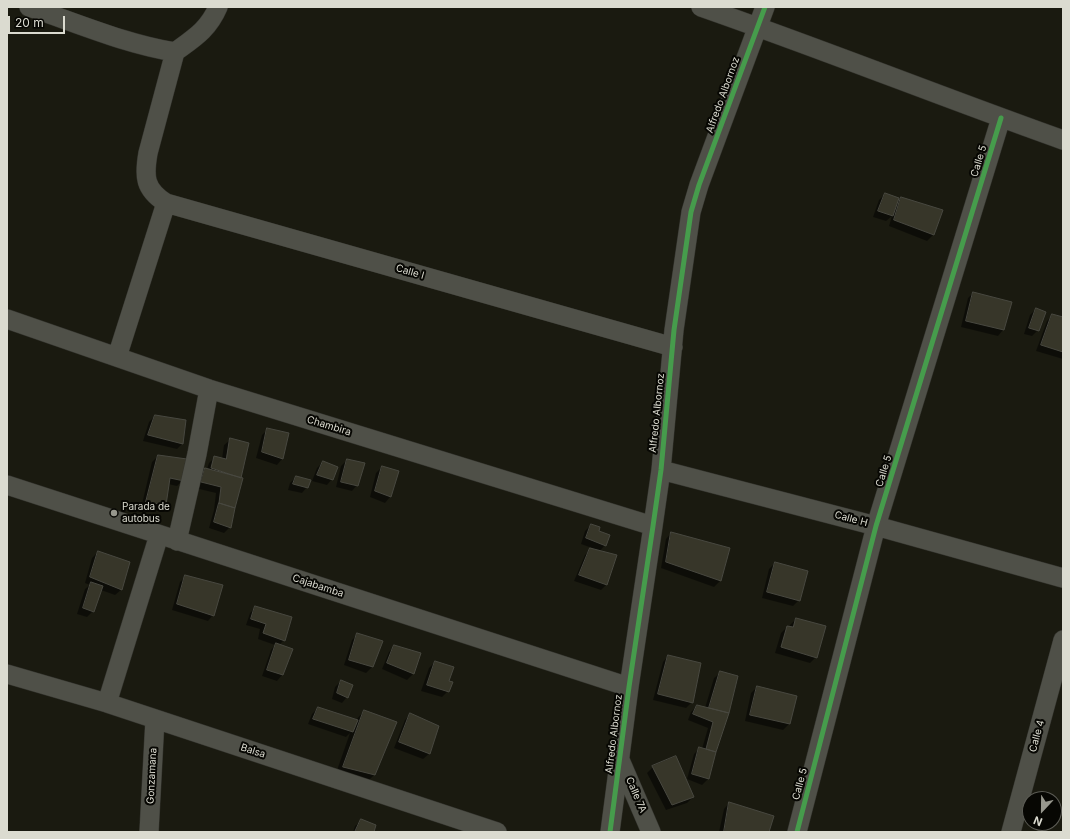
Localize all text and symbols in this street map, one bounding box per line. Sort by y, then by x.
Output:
scale bar [10,8,67,34]
text: 20 m [15,15,44,30]
street label: Alfredo Albornoz [704,55,742,135]
street label: Calle 5 [969,144,989,178]
street label: Calle I [394,262,426,282]
street label: Alfredo Albornoz [647,373,667,453]
street label: Chambira [305,414,353,438]
street label: Calle 5 [874,454,894,488]
place label: Parada de autobus [122,501,170,524]
marker: Parada de autobus [109,508,119,518]
street label: Calle H [833,509,869,529]
street label: Cajabamba [291,572,345,600]
street label: Alfredo Albornoz [603,694,625,774]
street label: Calle 4 [1027,719,1047,753]
street label: Balsa [239,741,267,761]
street label: Gonzamana [145,748,159,804]
street label: Calle 5 [790,767,810,801]
street label: Calle 7A [623,775,649,815]
north arrow [1022,791,1062,831]
text: N [1031,813,1044,829]

